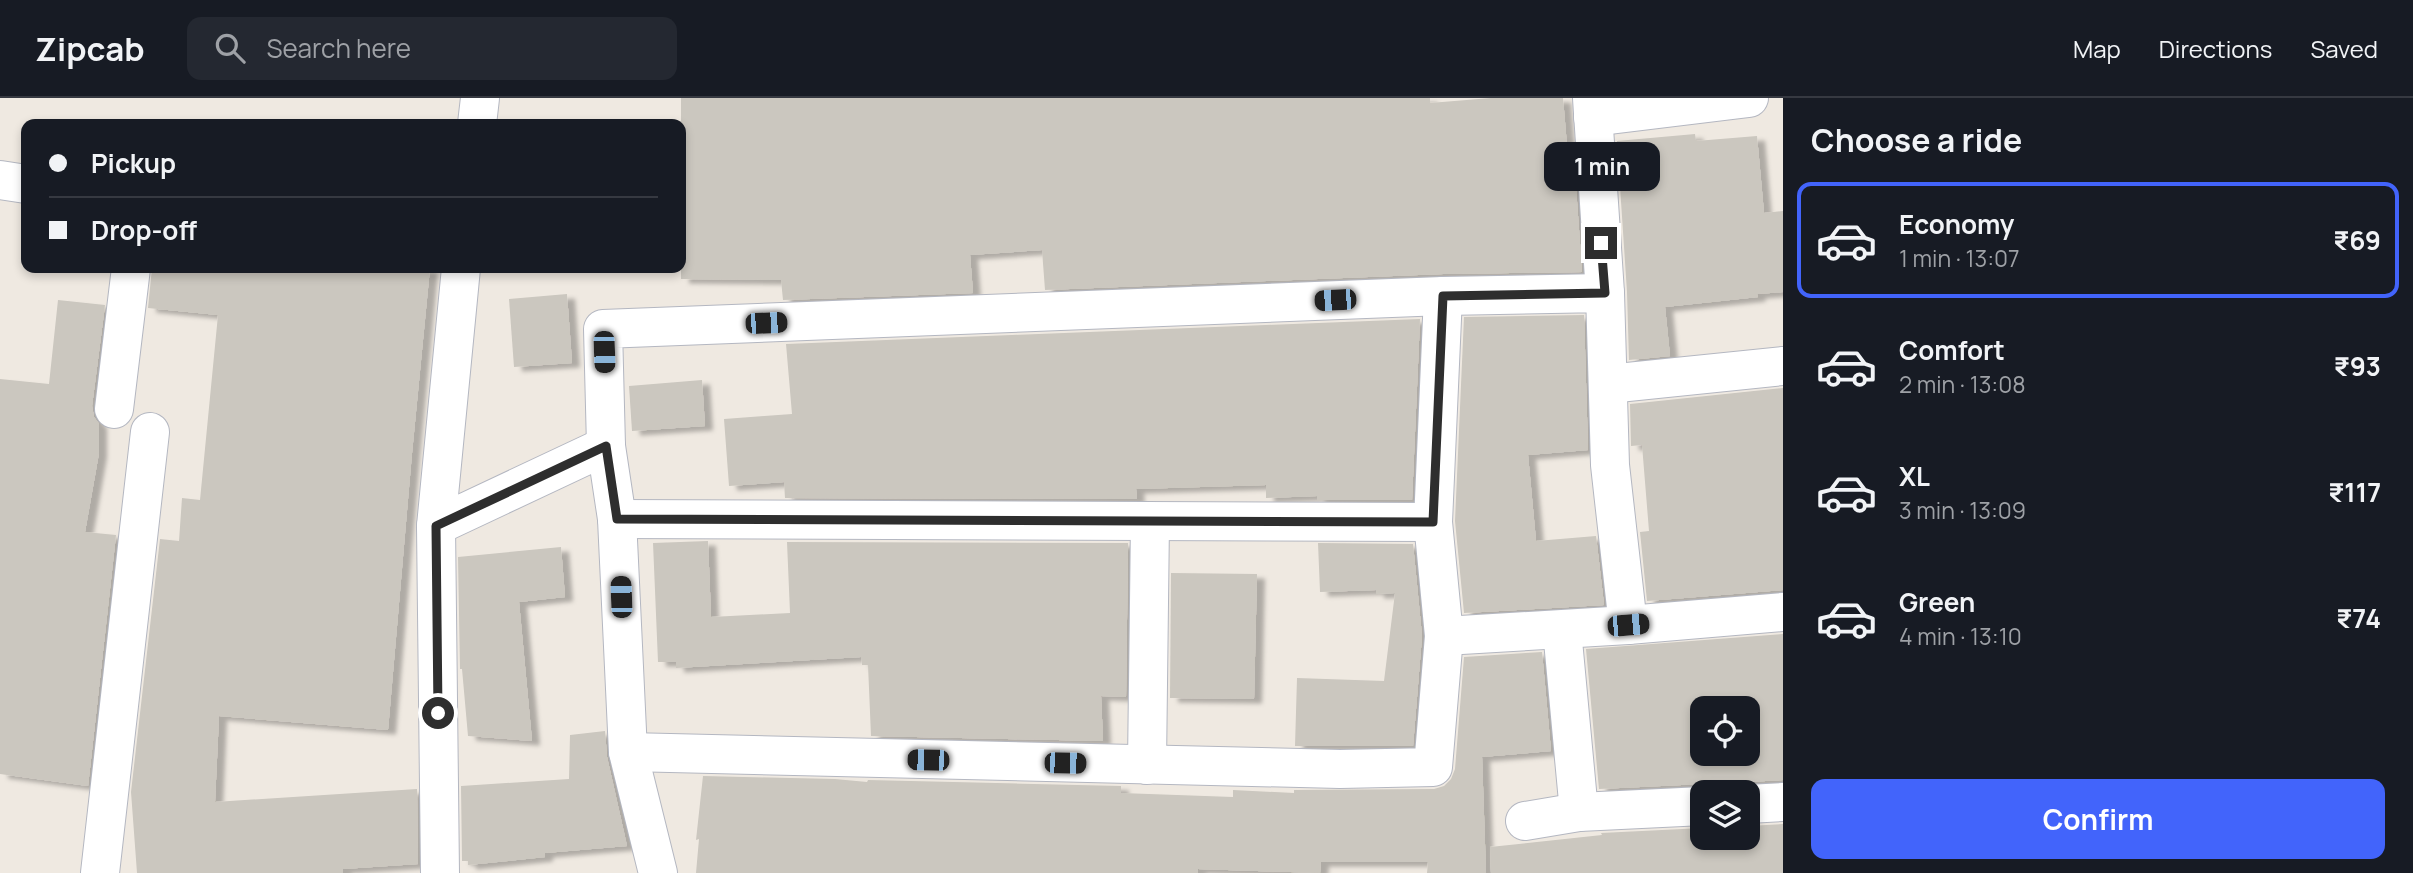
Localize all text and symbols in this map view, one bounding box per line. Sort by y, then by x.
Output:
search box [187,17,677,80]
text: Zipcab [35,26,145,71]
icon: search [211,29,249,67]
text: Search here [267,30,411,66]
text: Map [2073,32,2121,65]
text: Directions [2159,32,2272,65]
text: Saved [2310,32,2378,65]
text: Choose a ride [1811,118,2022,162]
callout: 1 min [1543,142,1659,190]
text: Pickup [91,145,176,181]
text: 1 min [1574,150,1630,182]
text: Economy [1899,206,2014,242]
icon: car [1815,209,1878,272]
text: Drop-off [91,212,197,248]
text: ₹69 [2333,222,2381,258]
route end [1585,227,1617,259]
text: 1 min · 13:07 [1899,242,2020,274]
car [1314,288,1357,312]
car [745,312,788,334]
car [593,331,616,373]
text: Comfort [1899,332,2005,368]
icon: car [1815,335,1878,398]
text: ₹93 [2334,348,2381,384]
text: 2 min · 13:08 [1899,368,2026,400]
text: XL [1899,458,1930,494]
icon: car [1815,461,1878,524]
text: ₹117 [2328,474,2381,510]
text: 3 min · 13:09 [1899,494,2026,526]
car [610,576,633,618]
text: Green [1899,584,1975,620]
icon: car [1815,587,1878,650]
text: ₹74 [2336,600,2381,636]
car [1607,613,1650,637]
text: 4 min · 13:10 [1899,620,2022,652]
map controls [1690,696,1760,850]
button: locate [1690,696,1760,766]
route start [422,697,454,729]
car [907,749,950,771]
car [1044,752,1087,774]
button: Confirm [1811,779,2385,859]
button: layers [1690,780,1760,850]

